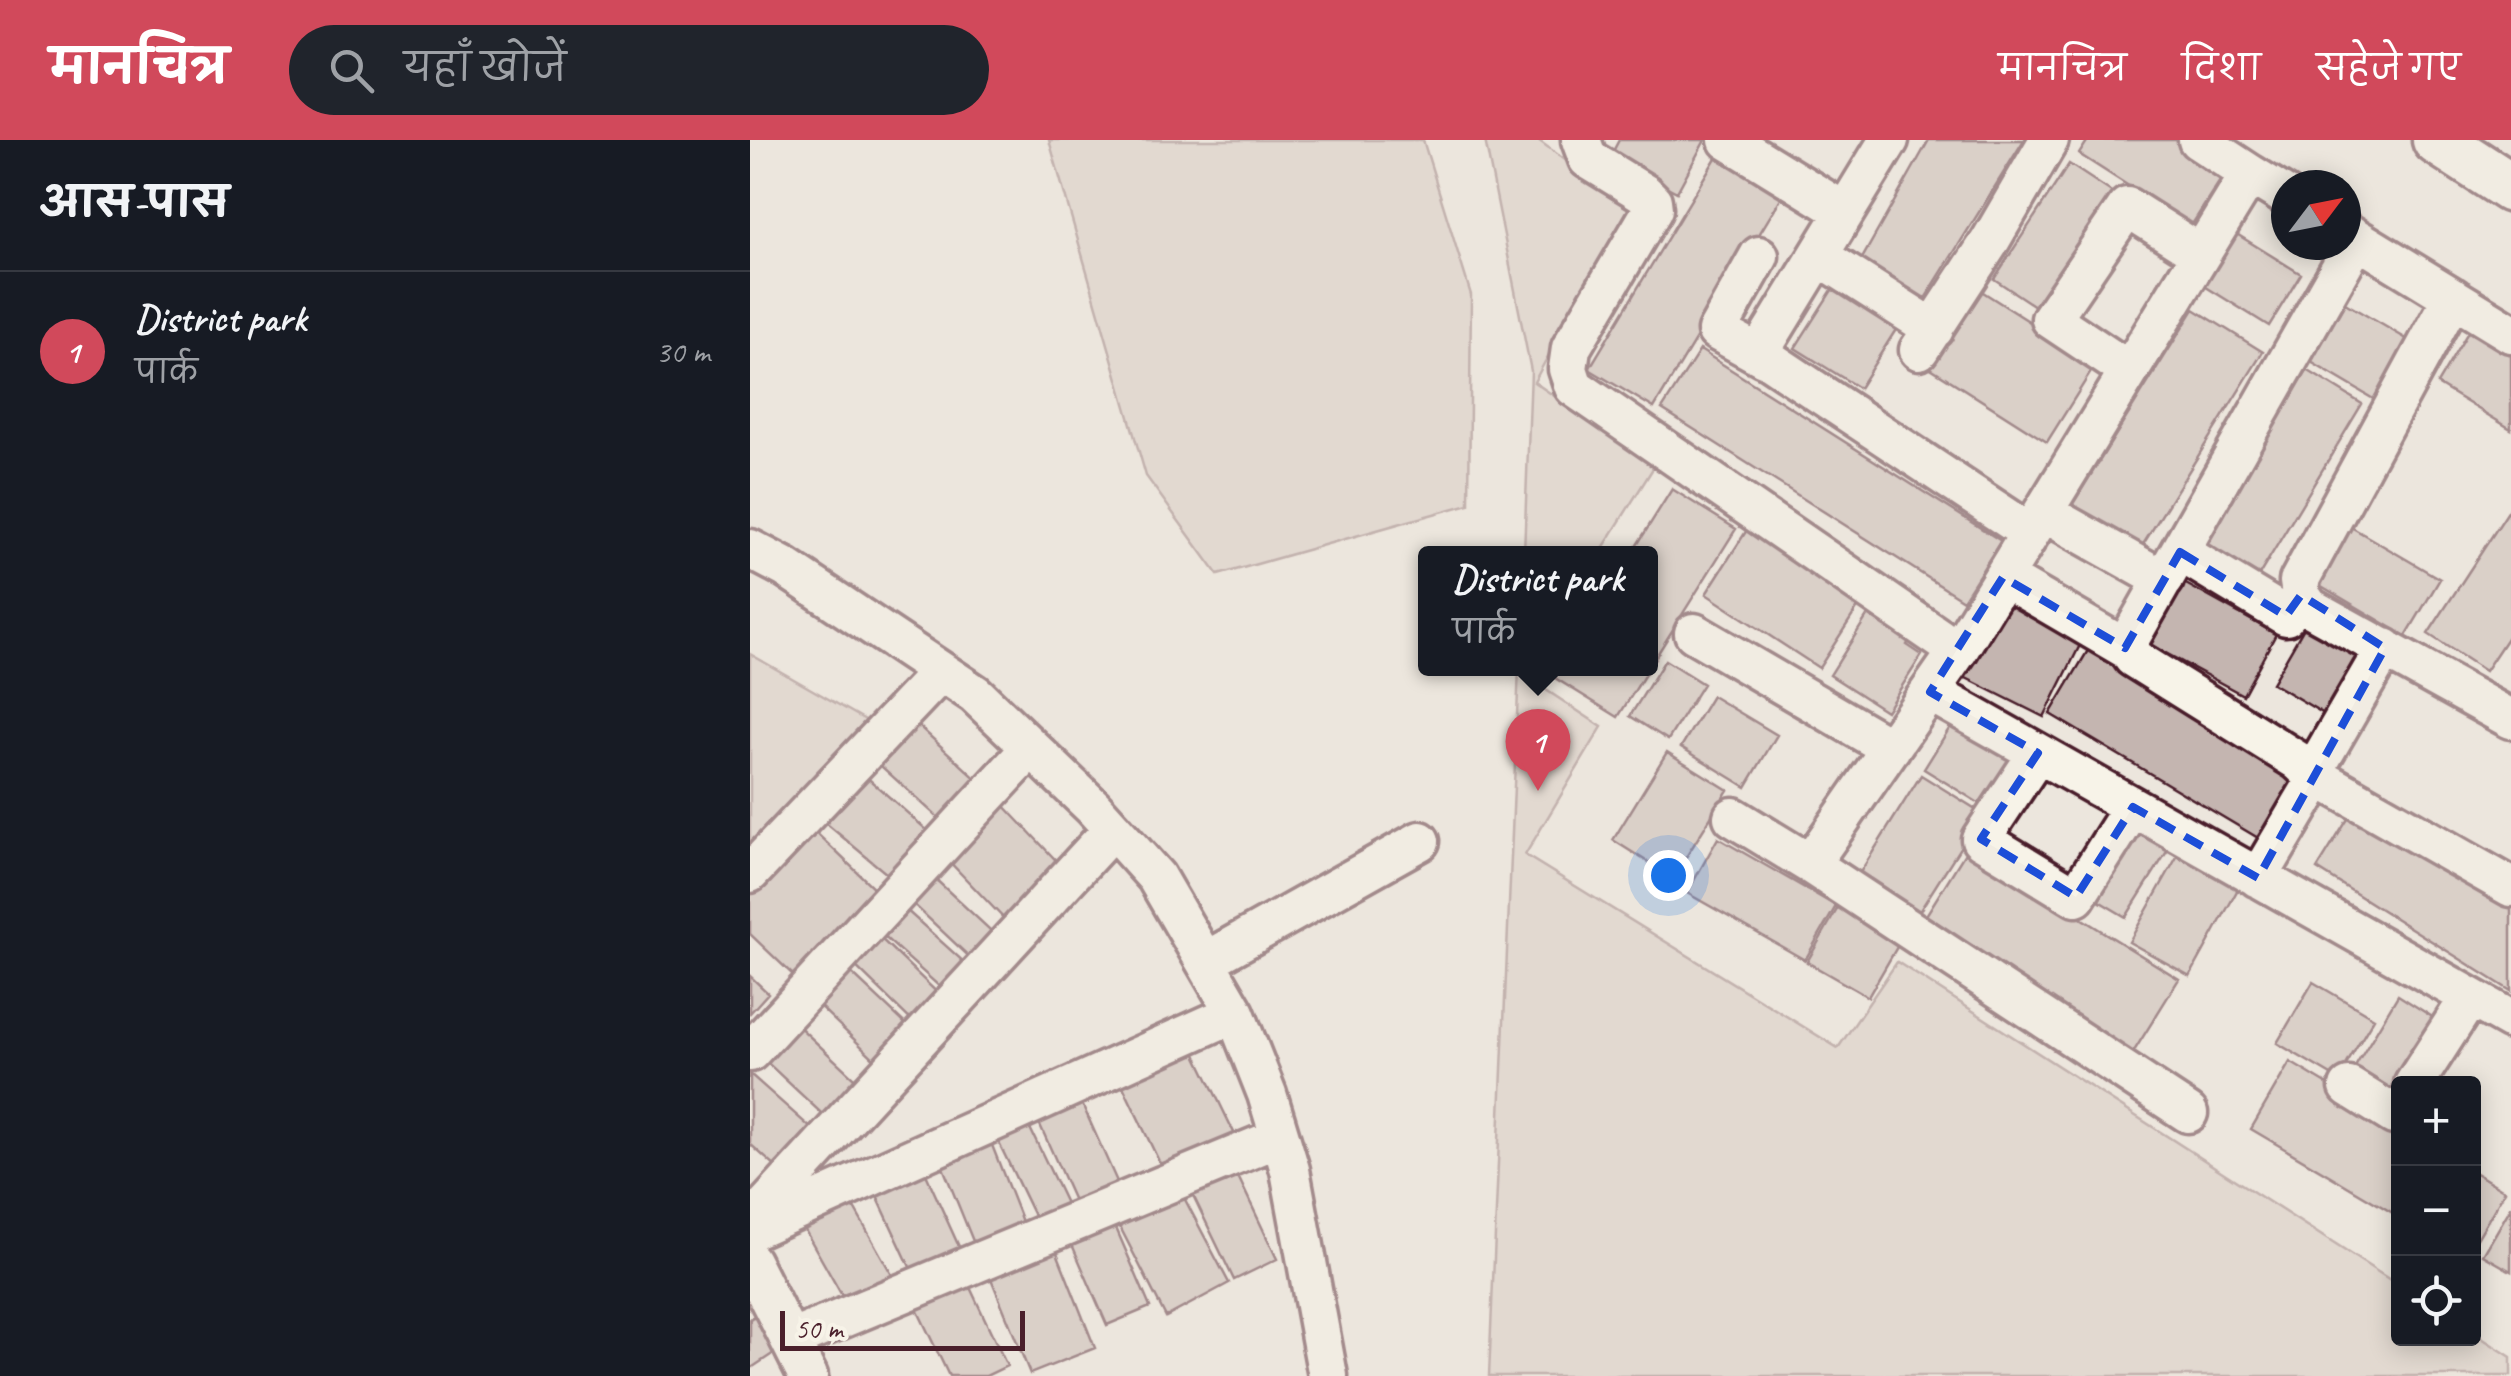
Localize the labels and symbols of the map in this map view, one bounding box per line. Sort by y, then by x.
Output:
north arrow [2271,170,2361,260]
pin: 1 [1506,708,1570,791]
your location [1643,850,1694,901]
scale bar [780,1306,1025,1350]

